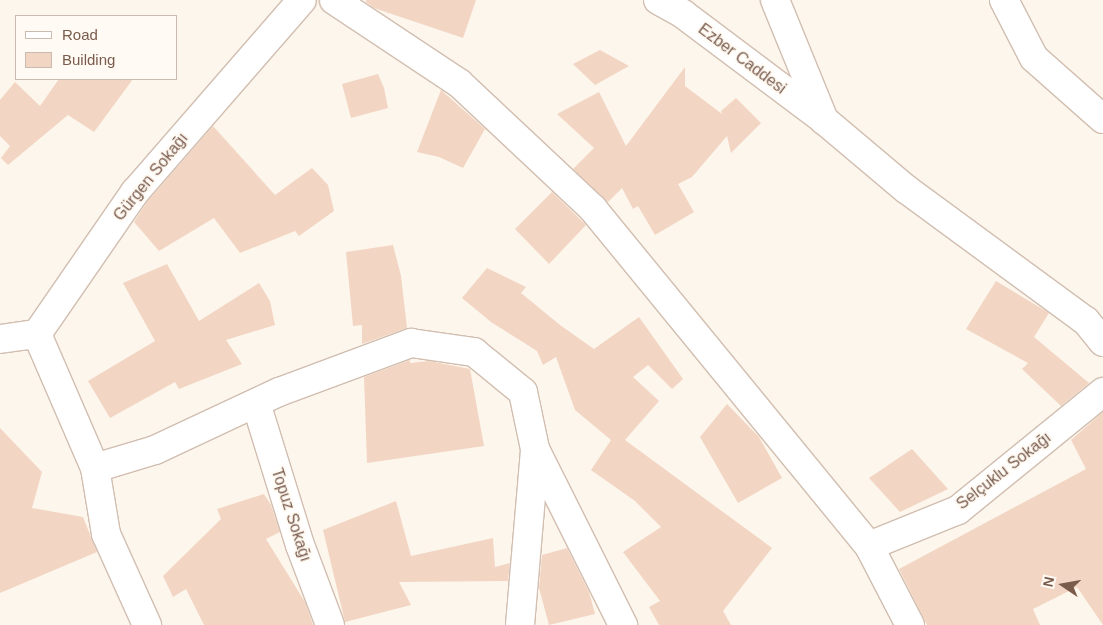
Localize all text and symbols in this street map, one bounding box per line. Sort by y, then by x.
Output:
legend [15,15,178,80]
street label: Ezber Caddesi [694,20,790,98]
text: Road [62,26,98,43]
text: Building [62,51,115,68]
street label: Gürgen Sokağı [110,129,192,225]
street label: Selçuklu Sokağı [953,428,1055,514]
street label: Topuz Sokağı [267,466,315,564]
north arrow [1038,560,1088,610]
text: N [1039,575,1057,588]

